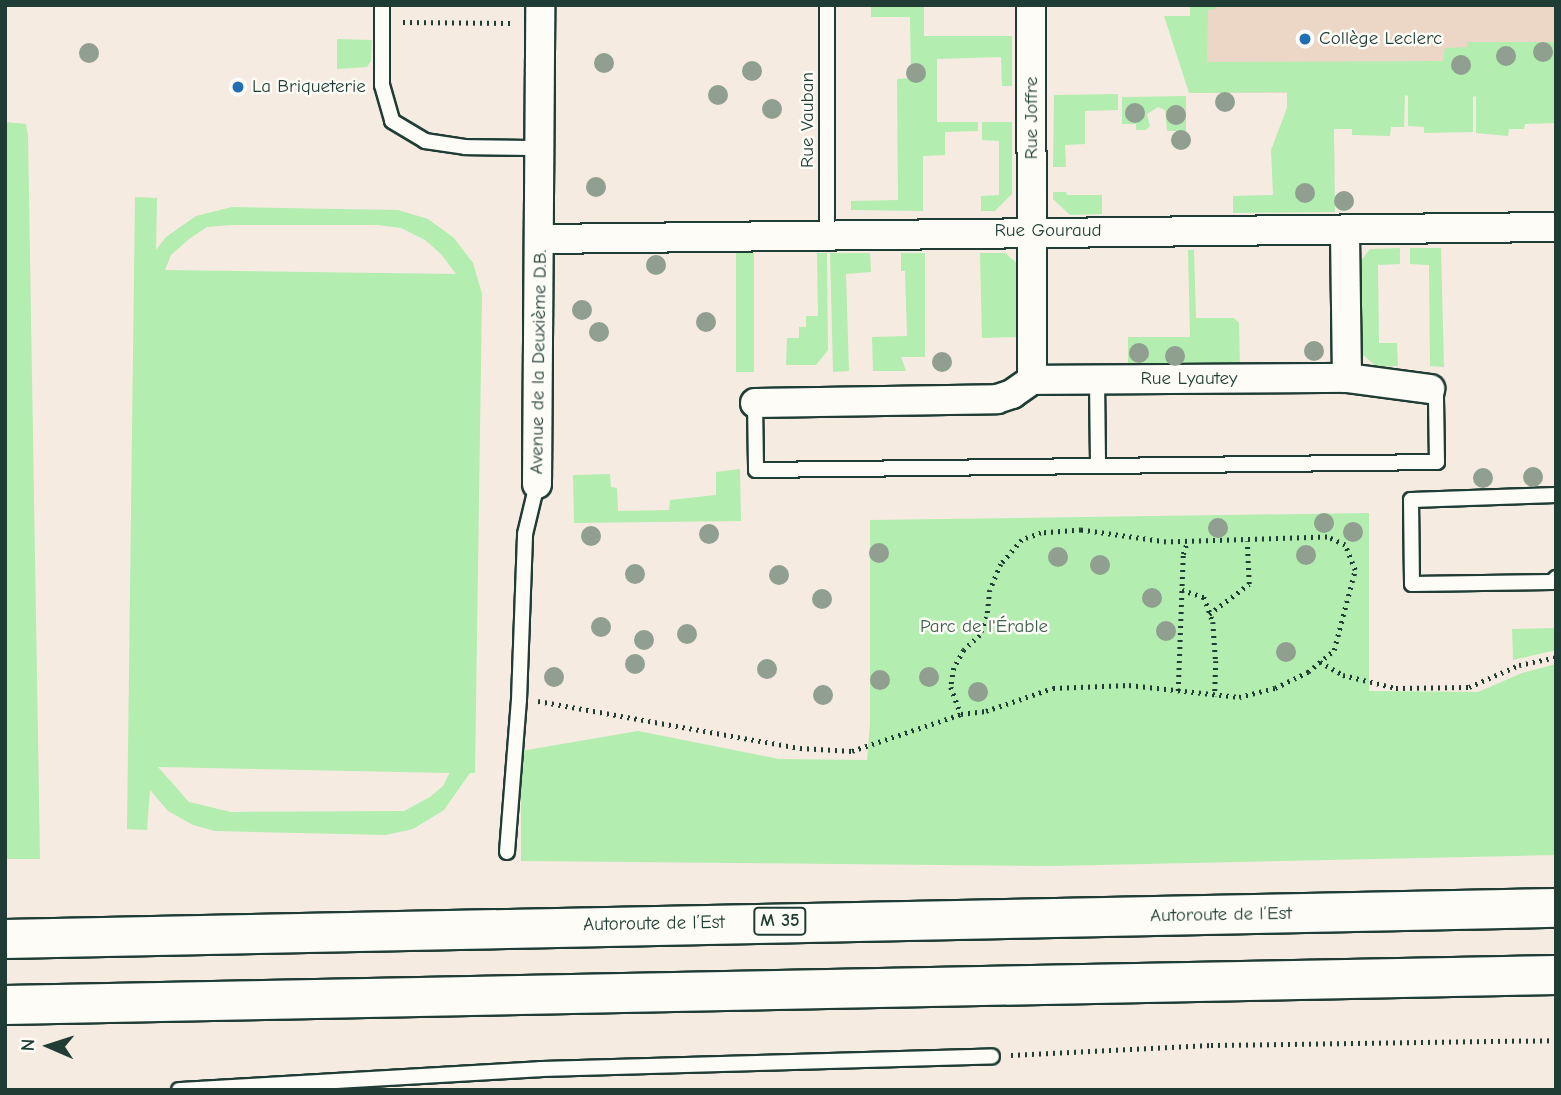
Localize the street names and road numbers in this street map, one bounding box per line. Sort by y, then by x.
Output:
street label: Rue Vauban [797,72,819,168]
street label: Rue Joffre [1021,77,1043,159]
street label: Rue Gouraud [994,220,1102,242]
street label: Avenue de la Deuxième D.B. [526,249,552,475]
street label: Rue Lyautey [1140,368,1238,390]
street label: Autoroute de l’Est [1150,902,1292,928]
road number: M 35 [752,906,808,936]
street label: Autoroute de l’Est [583,911,725,937]

